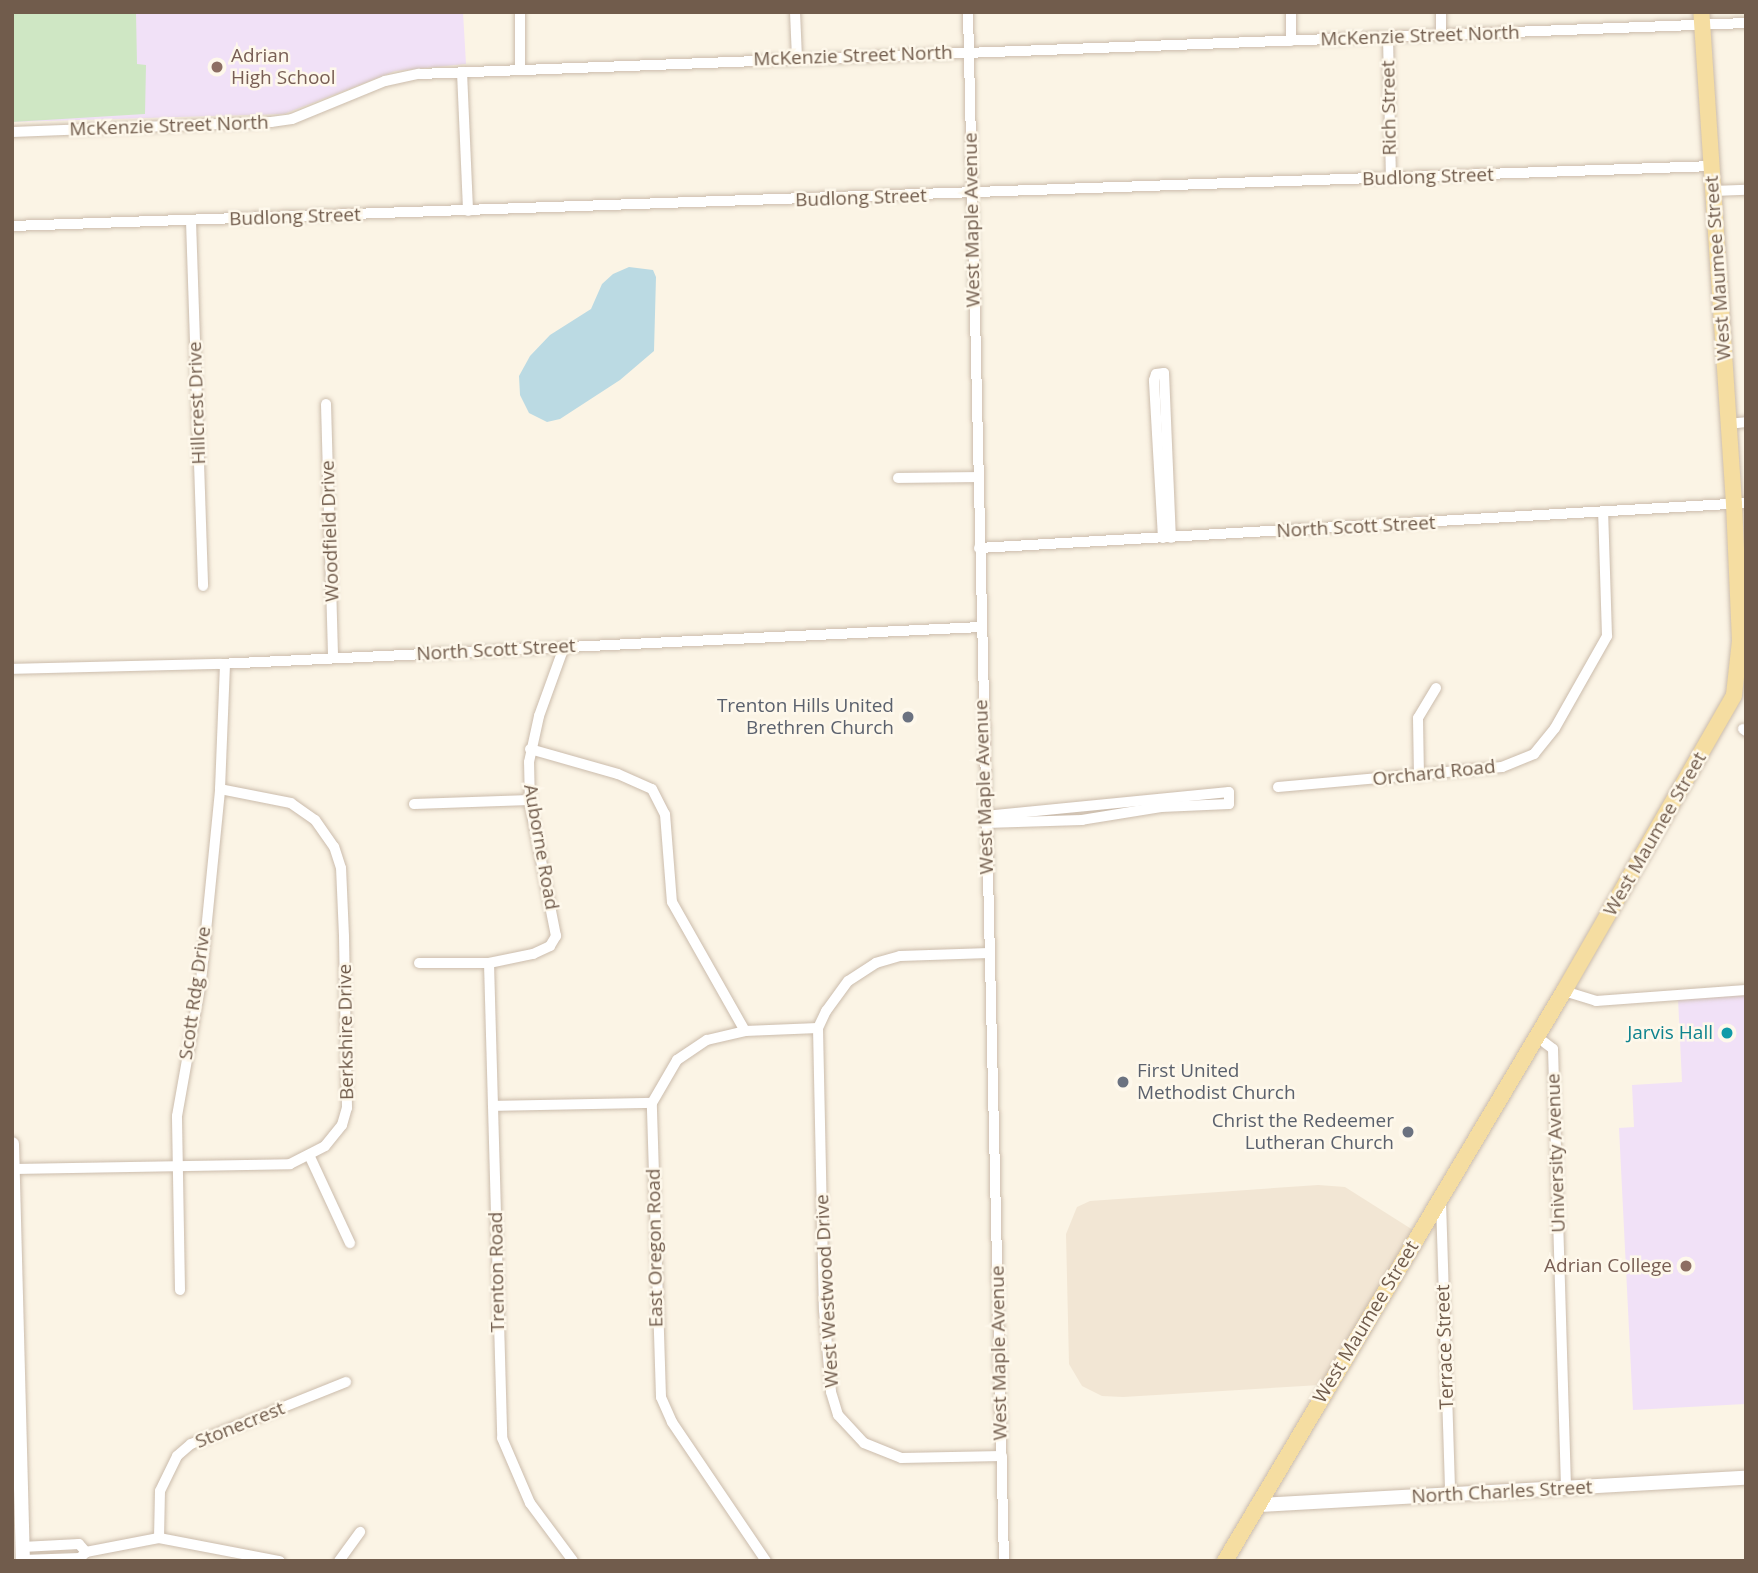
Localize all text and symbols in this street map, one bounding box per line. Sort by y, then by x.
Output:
street label: McKenzie Street North [1320,21,1520,51]
street label: McKenzie Street North [753,41,953,71]
place label: Adrian High School [231,45,336,89]
marker: Adrian High School [209,59,225,75]
street label: Rich Street [1377,60,1401,156]
street label: McKenzie Street North [69,111,269,141]
street label: West Maple Avenue [959,132,985,308]
street label: Budlong Street [1362,163,1494,191]
street label: West Maumee Street [1700,175,1736,361]
street label: Budlong Street [795,184,927,212]
street label: Budlong Street [229,203,361,231]
street label: Hillcrest Drive [183,341,211,465]
street label: Woodfield Drive [316,460,344,602]
street label: North Scott Street [1276,511,1436,543]
street label: North Scott Street [416,634,576,666]
place label: Trenton Hills United Brethren Church [717,695,894,739]
street label: West Maple Avenue [970,699,998,875]
marker: Trenton Hills United Brethren Church [900,709,916,725]
street label: West Maumee Street [1599,748,1711,920]
street label: Orchard Road [1371,755,1497,791]
street label: Auborne Road [519,782,563,912]
street label: Scott Rdg Drive [174,925,216,1061]
street label: Berkshire Drive [333,964,359,1100]
place label: Jarvis Hall [1627,1022,1713,1044]
marker: Jarvis Hall [1719,1025,1735,1041]
place label: First United Methodist Church [1137,1060,1296,1104]
street label: University Avenue [1542,1073,1570,1233]
marker: First United Methodist Church [1115,1074,1131,1090]
place label: Christ the Redeemer Lutheran Church [1212,1110,1394,1154]
marker: Christ the Redeemer Lutheran Church [1400,1124,1416,1140]
street label: East Oregon Road [642,1168,668,1328]
street label: West Westwood Drive [811,1194,843,1388]
street label: Trenton Road [485,1211,509,1333]
street label: West Maumee Street [1309,1237,1423,1407]
place label: Adrian College [1544,1255,1672,1277]
marker: Adrian College [1678,1258,1694,1274]
street label: West Maple Avenue [986,1265,1012,1441]
street label: Terrace Street [1431,1284,1459,1410]
street label: Stonecrest [192,1397,288,1453]
street label: North Charles Street [1411,1476,1593,1508]

